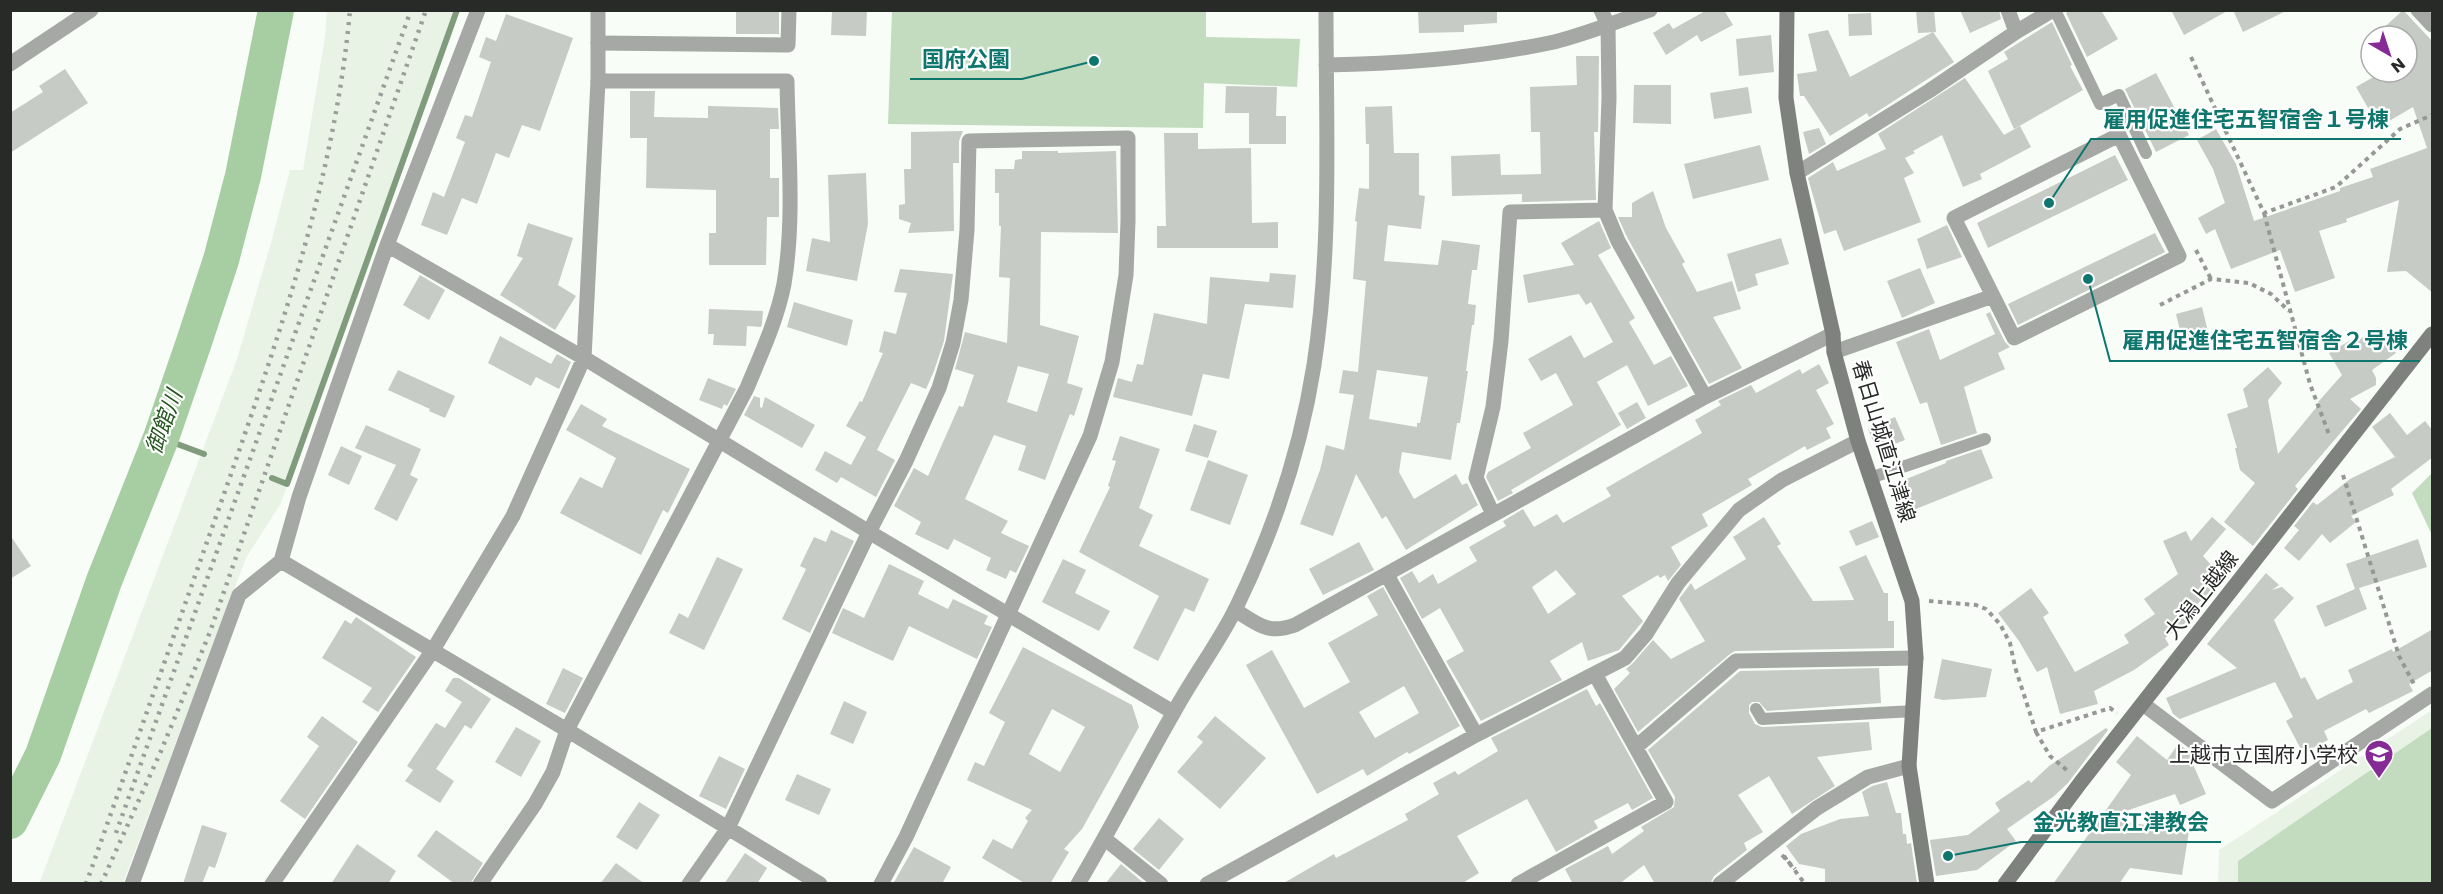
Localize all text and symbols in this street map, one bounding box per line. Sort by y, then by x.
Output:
north arrow [2359,24,2419,84]
callout: 国府公園 [910,39,1022,79]
text: 国府公園 [922,44,1010,75]
text: N [2386,53,2410,78]
callout: 雇用促進住宅五智宿舎１号棟 [2091,99,2401,139]
text: 雇用促進住宅五智宿舎１号棟 [2103,104,2389,135]
callout: 雇用促進住宅五智宿舎２号棟 [2110,321,2420,361]
text: 雇用促進住宅五智宿舎２号棟 [2122,325,2408,356]
street label: 春日山城直江津線 [1846,356,1922,526]
water label: 御館川 [138,384,191,458]
street label: 大潟上越線 [2157,545,2245,645]
school or university icon: 上越市立国府小学校 [2363,738,2395,780]
place label: 上越市立国府小学校 [2169,740,2358,769]
callout: 金光教直江津教会 [2021,802,2221,842]
text: 金光教直江津教会 [2033,807,2209,838]

